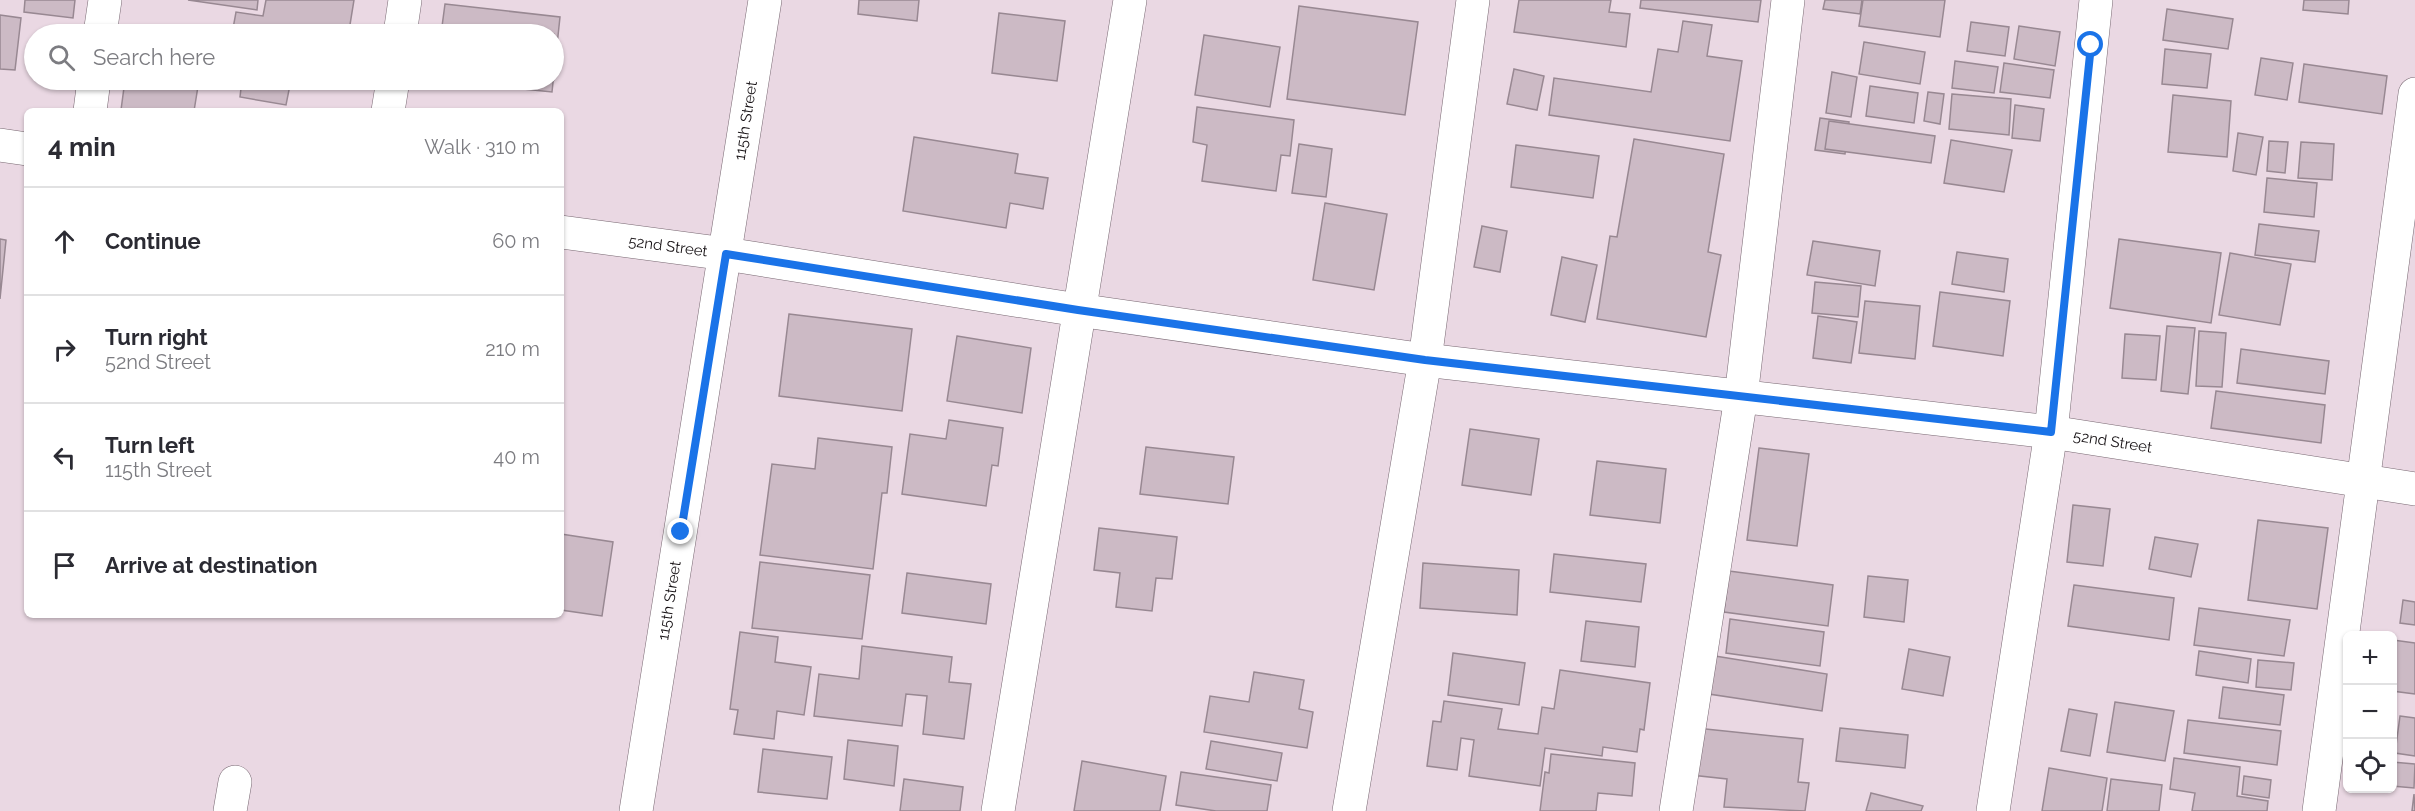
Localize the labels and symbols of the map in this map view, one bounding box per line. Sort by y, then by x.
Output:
route start [2077,31,2103,57]
street label: 115th Street [731,80,761,162]
street label: 52nd Street [627,232,709,260]
street label: 52nd Street [2072,427,2153,457]
route end [667,518,693,544]
street label: 115th Street [654,560,685,642]

